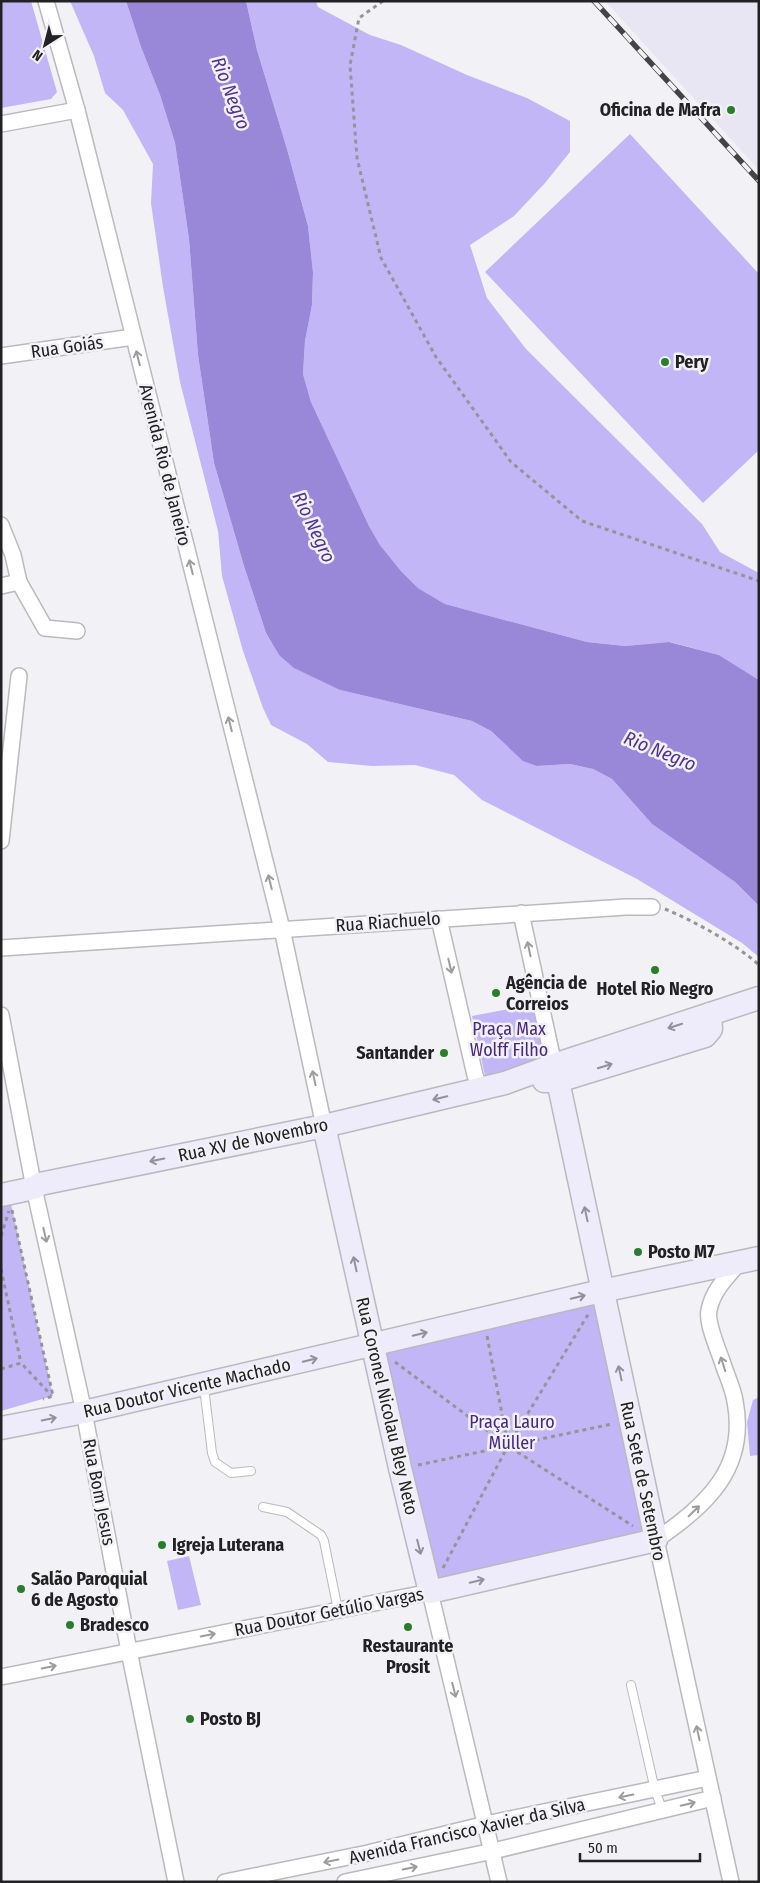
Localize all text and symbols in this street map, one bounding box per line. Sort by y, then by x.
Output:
north arrow [20,20,70,70]
text: N [29,46,46,64]
water label: Rio Negro [207,53,255,133]
place label: Oficina de Mafra [600,99,721,121]
marker: Oficina de Mafra [725,104,737,116]
street label: Rua Goiás [29,331,105,363]
one-way arrow [133,350,142,366]
place label: Pery [675,351,709,373]
marker: Pery [659,356,671,368]
street label: Avenida Rio de Janeiro [134,382,196,548]
water label: Rio Negro [288,488,340,566]
one-way arrow [185,559,195,575]
one-way arrow [225,717,234,733]
water label: Rio Negro [621,726,699,776]
one-way arrow [265,874,274,890]
street label: Rua Riachuelo [335,907,441,937]
one-way arrow [524,941,533,957]
one-way arrow [446,958,455,974]
marker: Hotel Rio Negro [649,964,661,976]
place label: Agência de Correios [505,972,587,1015]
place label: Hotel Rio Negro [597,978,714,1000]
marker: Agência de Correios [490,987,502,999]
park label: Praça Max Wolff Filho [470,1018,548,1061]
one-way arrow [667,1021,683,1031]
place label: Santander [356,1042,434,1064]
marker: Santander [438,1047,450,1059]
one-way arrow [597,1061,613,1071]
one-way arrow [309,1071,318,1087]
one-way arrow [433,1094,449,1103]
street label: Rua XV de Novembro [176,1113,330,1167]
one-way arrow [149,1156,165,1165]
one-way arrow [581,1206,590,1222]
one-way arrow [41,1227,50,1243]
place label: Posto M7 [648,1241,715,1263]
marker: Posto M7 [632,1246,644,1258]
one-way arrow [350,1256,359,1272]
one-way arrow [570,1292,586,1301]
street label: Rua Coronel Nicolau Bley Neto [351,1295,423,1517]
one-way arrow [412,1329,428,1338]
street label: Rua Doutor Vicente Machado [81,1353,293,1423]
one-way arrow [302,1355,318,1364]
one-way arrow [718,1357,727,1372]
one-way arrow [615,1365,624,1381]
street label: Rua Sete de Setembro [615,1399,671,1563]
park label: Praça Lauro Müller [469,1411,555,1454]
one-way arrow [41,1413,57,1423]
street label: Rua Bom Jesus [78,1437,120,1548]
one-way arrow [688,1505,701,1517]
place label: Igreja Luterana [172,1534,284,1556]
one-way arrow [415,1538,424,1554]
marker: Igreja Luterana [156,1539,168,1551]
place label: Salão Paroquial 6 de Agosto [31,1568,147,1611]
one-way arrow [469,1576,485,1585]
marker: Salão Paroquial 6 de Agosto [15,1583,27,1595]
street label: Rua Doutor Getúlio Vargas [232,1583,426,1641]
place label: Bradesco [80,1614,149,1636]
marker: Bradesco [64,1619,76,1631]
marker: Restaurante Prosit [402,1621,414,1633]
one-way arrow [200,1630,216,1640]
place label: Restaurante Prosit [363,1635,453,1678]
one-way arrow [41,1662,57,1672]
one-way arrow [450,1682,459,1698]
place label: Posto BJ [200,1708,261,1730]
marker: Posto BJ [184,1713,196,1725]
one-way arrow [693,1726,702,1742]
one-way arrow [619,1792,635,1801]
street label: Avenida Francisco Xavier da Silva [347,1793,587,1869]
one-way arrow [679,1798,695,1808]
scale bar [580,1830,700,1862]
text: 50 m [588,1839,618,1857]
one-way arrow [323,1857,339,1866]
one-way arrow [402,1863,418,1872]

